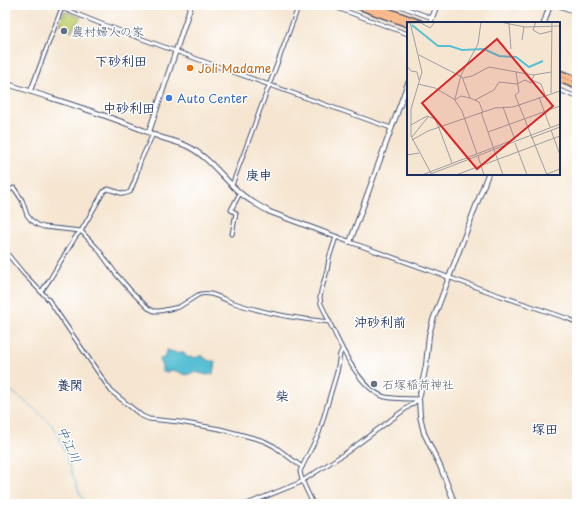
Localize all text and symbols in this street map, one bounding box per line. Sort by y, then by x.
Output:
place label: 農村婦人の家 [72,22,144,40]
inset map [407,22,560,175]
marker: 農村婦人の家 [59,26,69,36]
district label: 下砂利田 [95,51,147,70]
place label: Joli Madame [198,59,271,77]
marker: Joli Madame [185,63,195,73]
place label: Auto Center [177,89,248,107]
marker: Auto Center [164,93,174,103]
district label: 中砂利田 [103,98,155,117]
district label: 庚申 [246,165,272,184]
district label: 沖砂利前 [354,312,406,331]
district label: 養閑 [57,375,83,394]
place label: 石塚稲荷神社 [382,375,454,393]
marker: 石塚稲荷神社 [369,379,379,389]
district label: 柴 [275,386,289,405]
district label: 塚田 [532,419,558,438]
water label: 中江川 [53,422,87,466]

